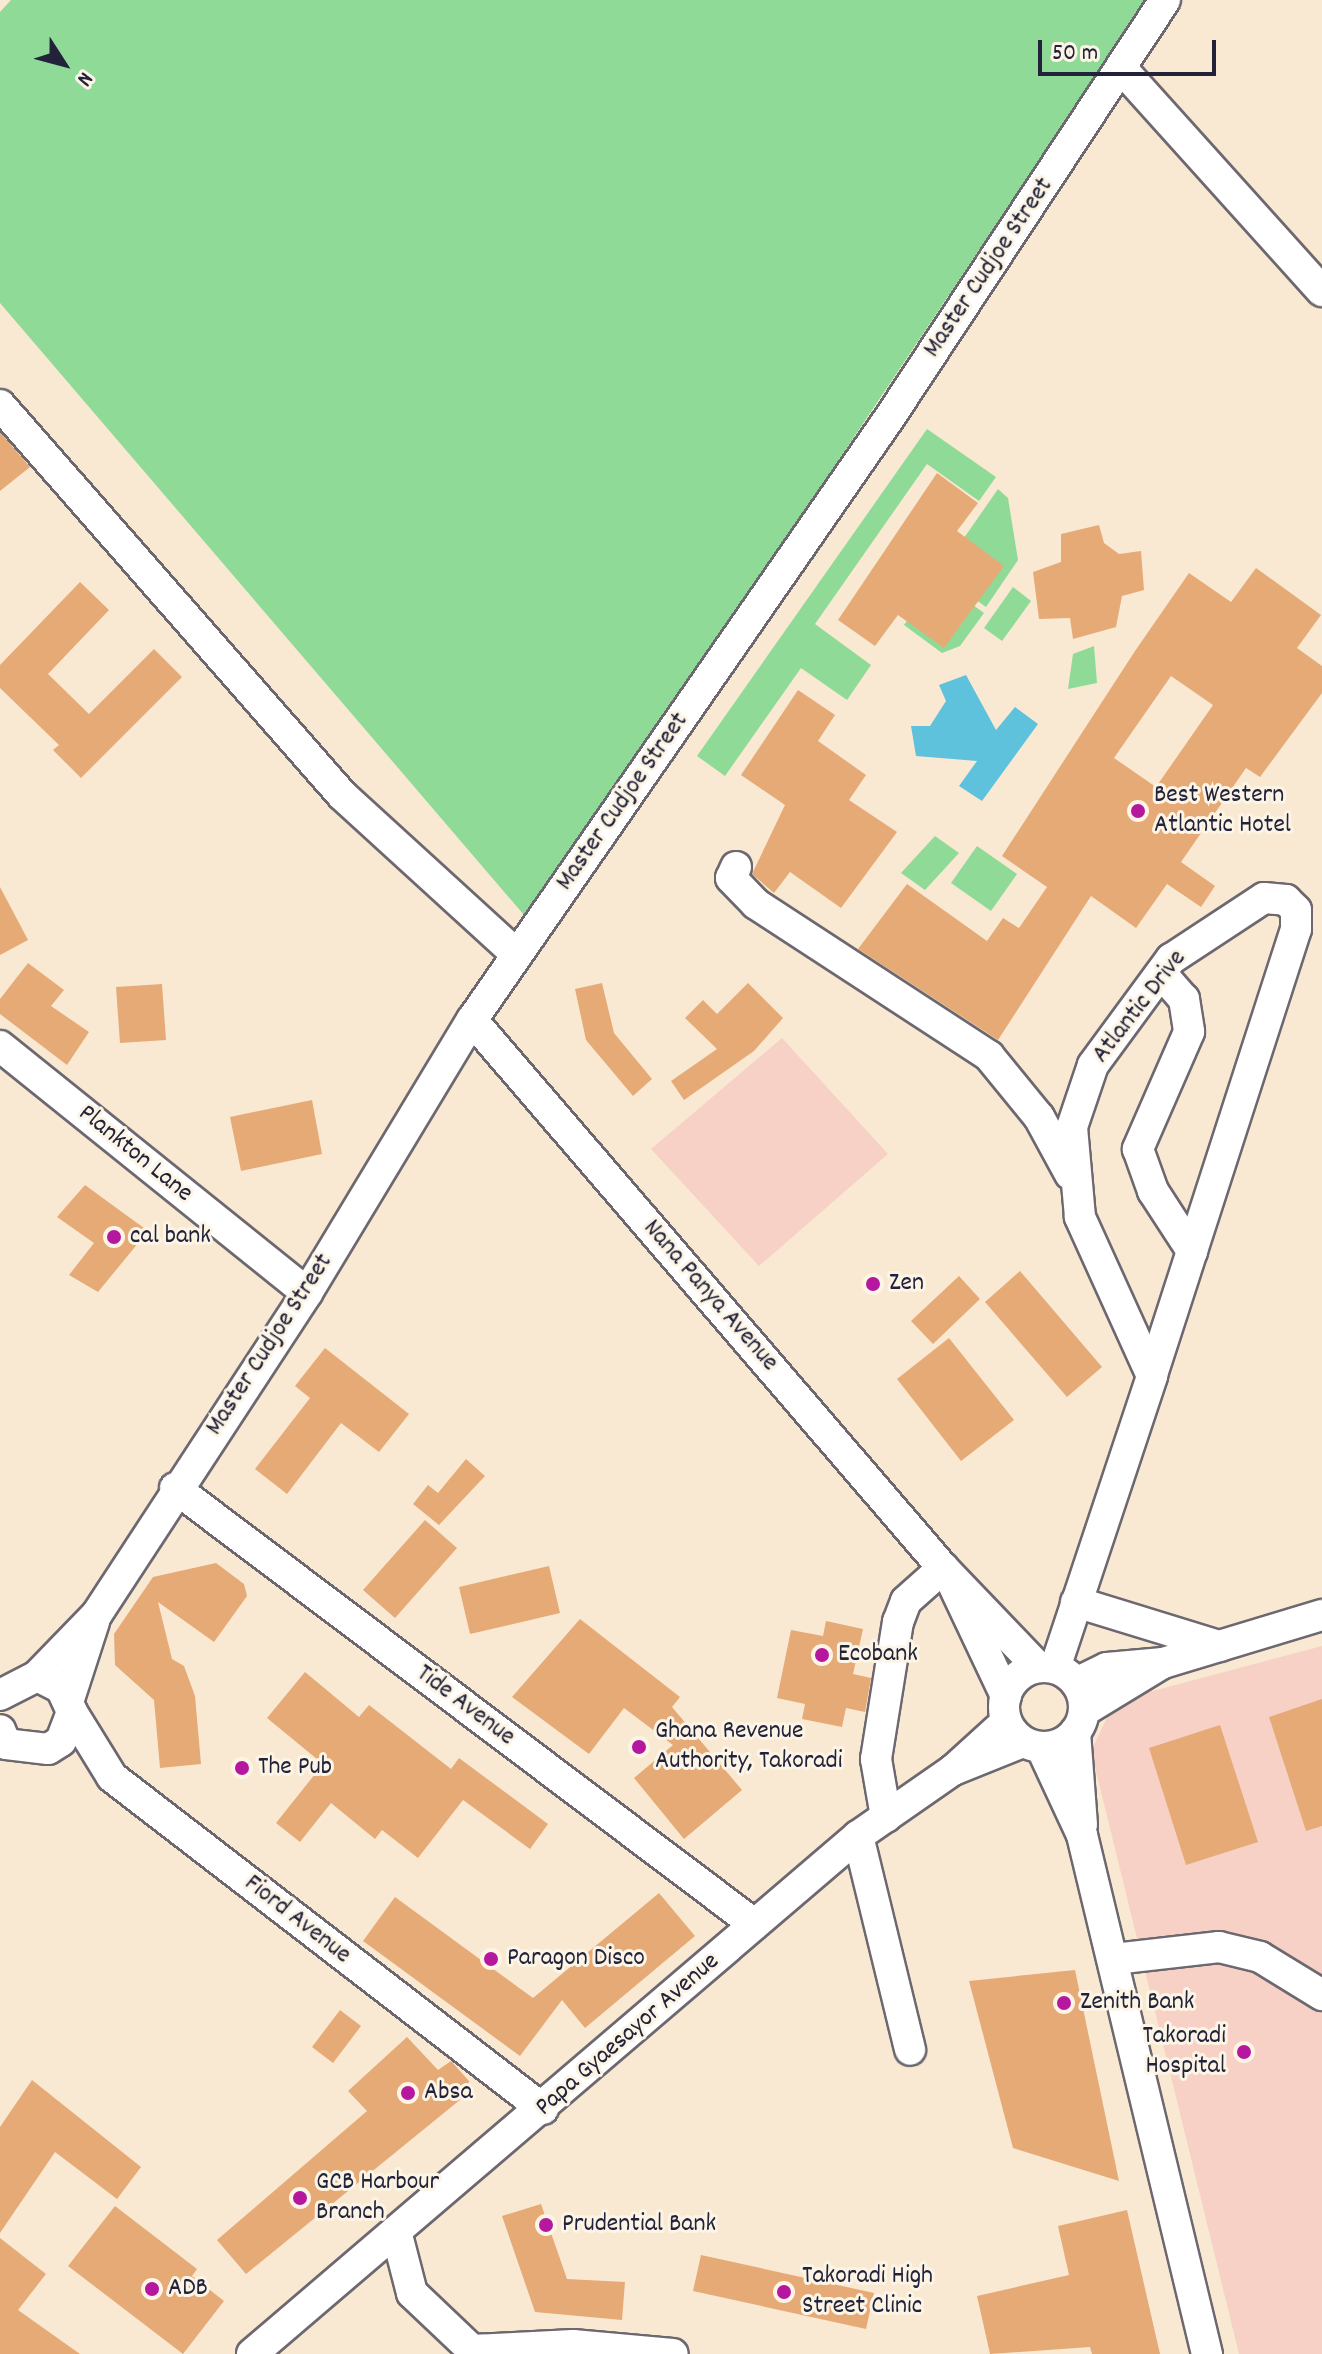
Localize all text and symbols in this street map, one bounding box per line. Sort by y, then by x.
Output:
north arrow [24,24,104,104]
scale bar [1042,24,1220,74]
text: 50 m [1052,37,1098,71]
text: N [68,65,100,92]
street label: Master Cudjoe Street [917,172,1061,364]
street label: Master Cudjoe Street [550,707,696,897]
place label: Best Western Atlantic Hotel [1154,780,1291,842]
marker: Best Western Atlantic Hotel [1129,802,1147,820]
street label: Atlantic Drive [1086,944,1194,1070]
street label: Plankton Lane [71,1098,199,1210]
street label: Nana Panya Avenue [636,1214,784,1378]
place label: cal bank [130,1221,211,1253]
marker: cal bank [105,1228,123,1246]
street label: Master Cudjoe Street [200,1248,340,1442]
place label: Zen [889,1268,924,1300]
marker: Zen [864,1275,882,1293]
place label: Ecobank [838,1639,918,1671]
marker: Ecobank [813,1646,831,1664]
street label: Tide Avenue [409,1659,521,1753]
place label: Ghana Revenue Authority, Takoradi [655,1716,843,1778]
marker: Ghana Revenue Authority, Takoradi [630,1738,648,1756]
place label: The Pub [258,1752,332,1784]
marker: The Pub [233,1759,251,1777]
street label: Fiord Avenue [237,1869,357,1971]
place label: Paragon Disco [507,1943,645,1975]
street label: Papa Gyaesayor Avenue [530,1947,726,2123]
marker: Paragon Disco [482,1950,500,1968]
place label: Zenith Bank [1080,1987,1194,2019]
marker: Zenith Bank [1055,1994,1073,2012]
place label: Takoradi Hospital [1142,2021,1226,2082]
marker: Takoradi Hospital [1233,2041,1255,2063]
place label: Absa [424,2077,473,2109]
marker: Absa [399,2084,417,2102]
place label: GCB Harbour Branch [316,2167,439,2228]
marker: GCB Harbour Branch [291,2189,309,2207]
place label: Prudential Bank [562,2209,716,2241]
marker: Prudential Bank [537,2216,555,2234]
place label: Takoradi High Street Clinic [802,2261,933,2322]
place label: ADB [168,2273,208,2305]
marker: ADB [143,2280,161,2298]
marker: Takoradi High Street Clinic [773,2281,795,2303]

